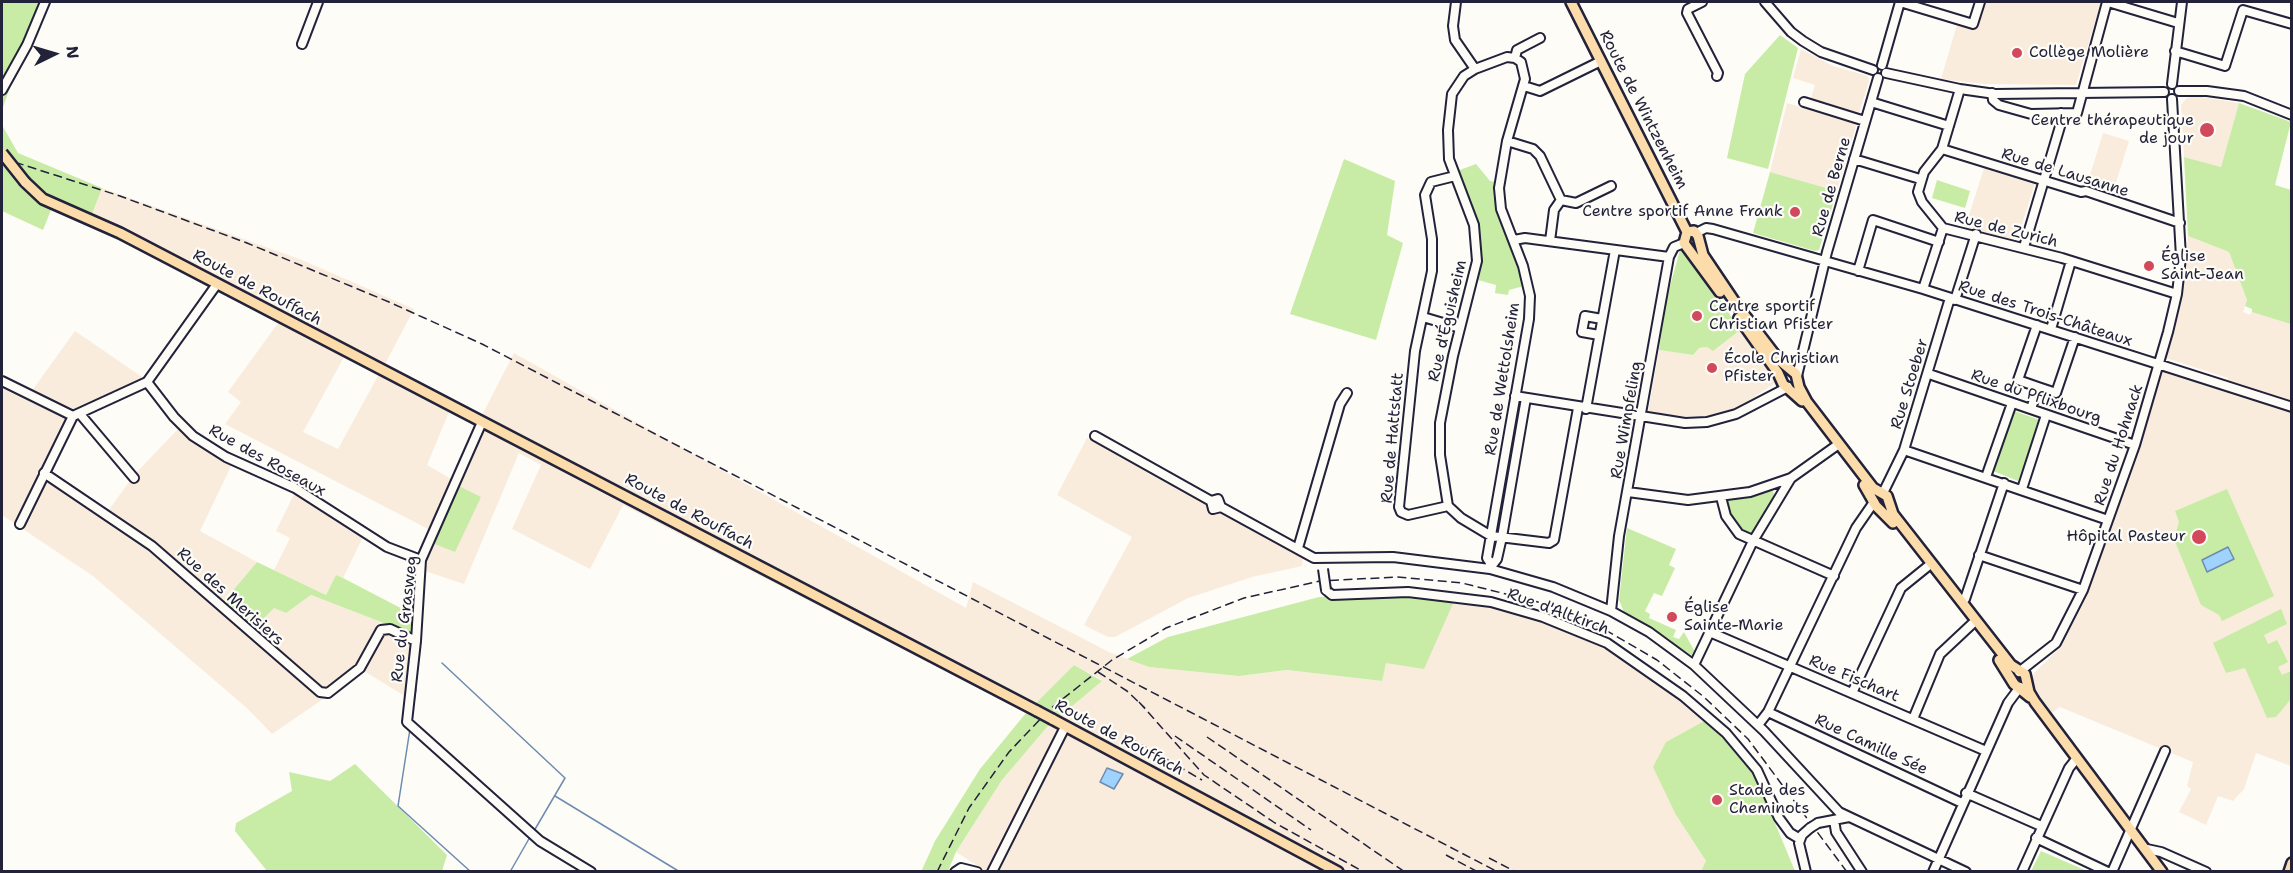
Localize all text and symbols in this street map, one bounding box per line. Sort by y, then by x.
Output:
north arrow [24,24,84,84]
street label: Route de Wintzenheim [1595,27,1691,193]
place label: Collège Molière [2029,43,2149,63]
text: N [61,45,83,60]
marker: Collège Molière [2010,46,2024,60]
place label: Centre thérapeutique de jour [2031,111,2194,149]
marker: Centre thérapeutique de jour [2198,121,2216,139]
street label: Rue de Berne [1809,135,1855,239]
street label: Rue de Lausanne [1999,144,2131,202]
place label: Centre sportif Anne Frank [1582,202,1783,222]
marker: Centre sportif Anne Frank [1788,205,1802,219]
street label: Rue de Zurich [1952,208,2060,252]
street label: Route de Rouffach [189,246,325,330]
place label: Église Saint-Jean [2161,247,2244,285]
street label: Rue d'Éguisheim [1425,258,1471,384]
marker: Église Saint-Jean [2142,259,2156,273]
street label: Rue des Trois-Châteaux [1956,277,2134,351]
place label: Centre sportif Christian Pfister [1709,297,1833,335]
street label: Rue de Wettolsheim [1481,301,1525,457]
marker: Centre sportif Christian Pfister [1690,309,1704,323]
street label: Rue Stoeber [1887,336,1933,432]
place label: École Christian Pfister [1724,349,1839,387]
street label: Rue Wimpfeling [1607,360,1647,480]
marker: École Christian Pfister [1705,361,1719,375]
street label: Rue du Pflixbourg [1968,366,2104,428]
street label: Rue de Hattstatt [1378,372,1408,504]
street label: Rue du Hohnack [2090,382,2148,508]
street label: Rue des Roseaux [205,421,329,501]
street label: Route de Rouffach [621,470,757,554]
place label: Hôpital Pasteur [2066,527,2186,547]
marker: Hôpital Pasteur [2190,528,2208,546]
street label: Rue des Merisiers [173,544,287,650]
street label: Rue du Grasweg [388,555,422,683]
street label: Rue d'Altkirch [1504,585,1612,639]
place label: Église Sainte-Marie [1684,598,1784,636]
marker: Église Sainte-Marie [1665,610,1679,624]
street label: Rue Fischart [1806,651,1902,707]
street label: Route de Rouffach [1051,696,1187,780]
street label: Rue Camille Sée [1811,710,1931,780]
place label: Stade des Cheminots [1729,781,1809,819]
marker: Stade des Cheminots [1710,793,1724,807]

